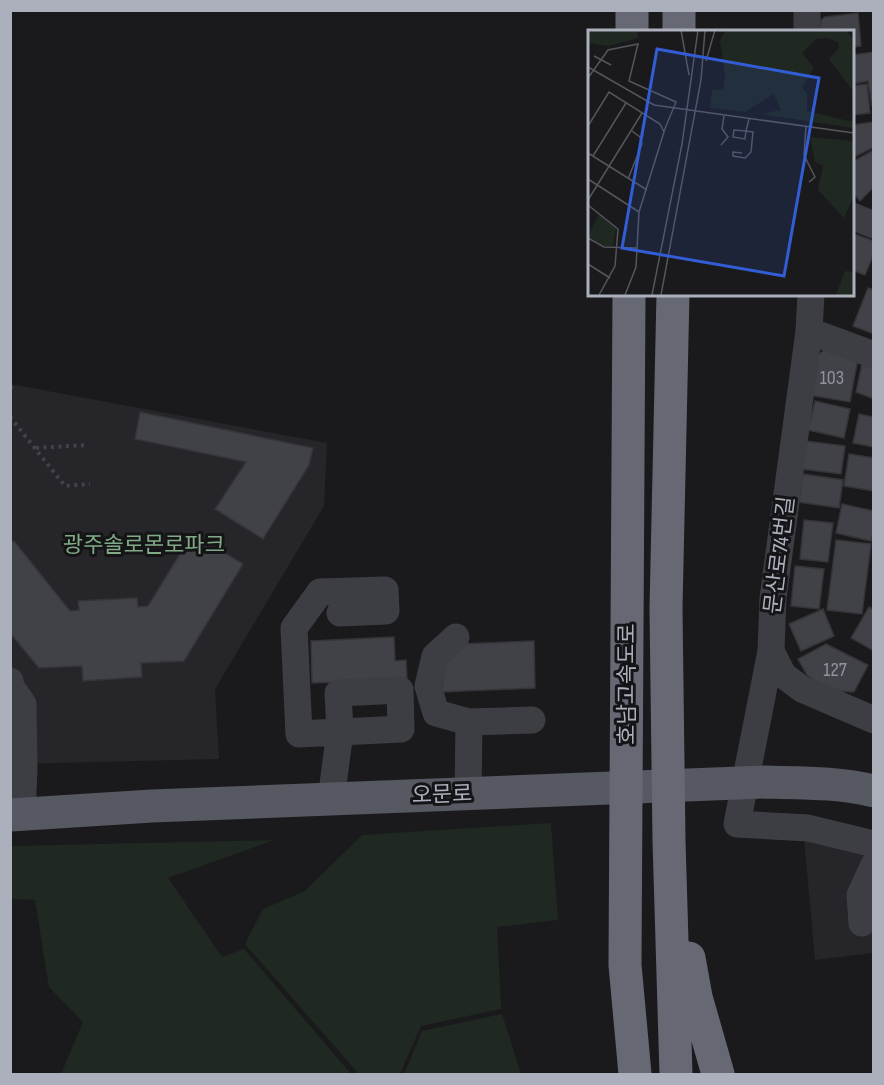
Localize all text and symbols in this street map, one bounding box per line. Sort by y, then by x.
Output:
inset map [588,30,854,296]
house number: 103 [820,366,844,390]
street label: 문산로74번길 [759,495,801,615]
park label: 광주솔로몬로파크 [63,532,225,559]
street label: 호남고속도로 [614,623,641,745]
house number: 127 [823,658,847,682]
street label: 오문로 [411,780,473,810]

